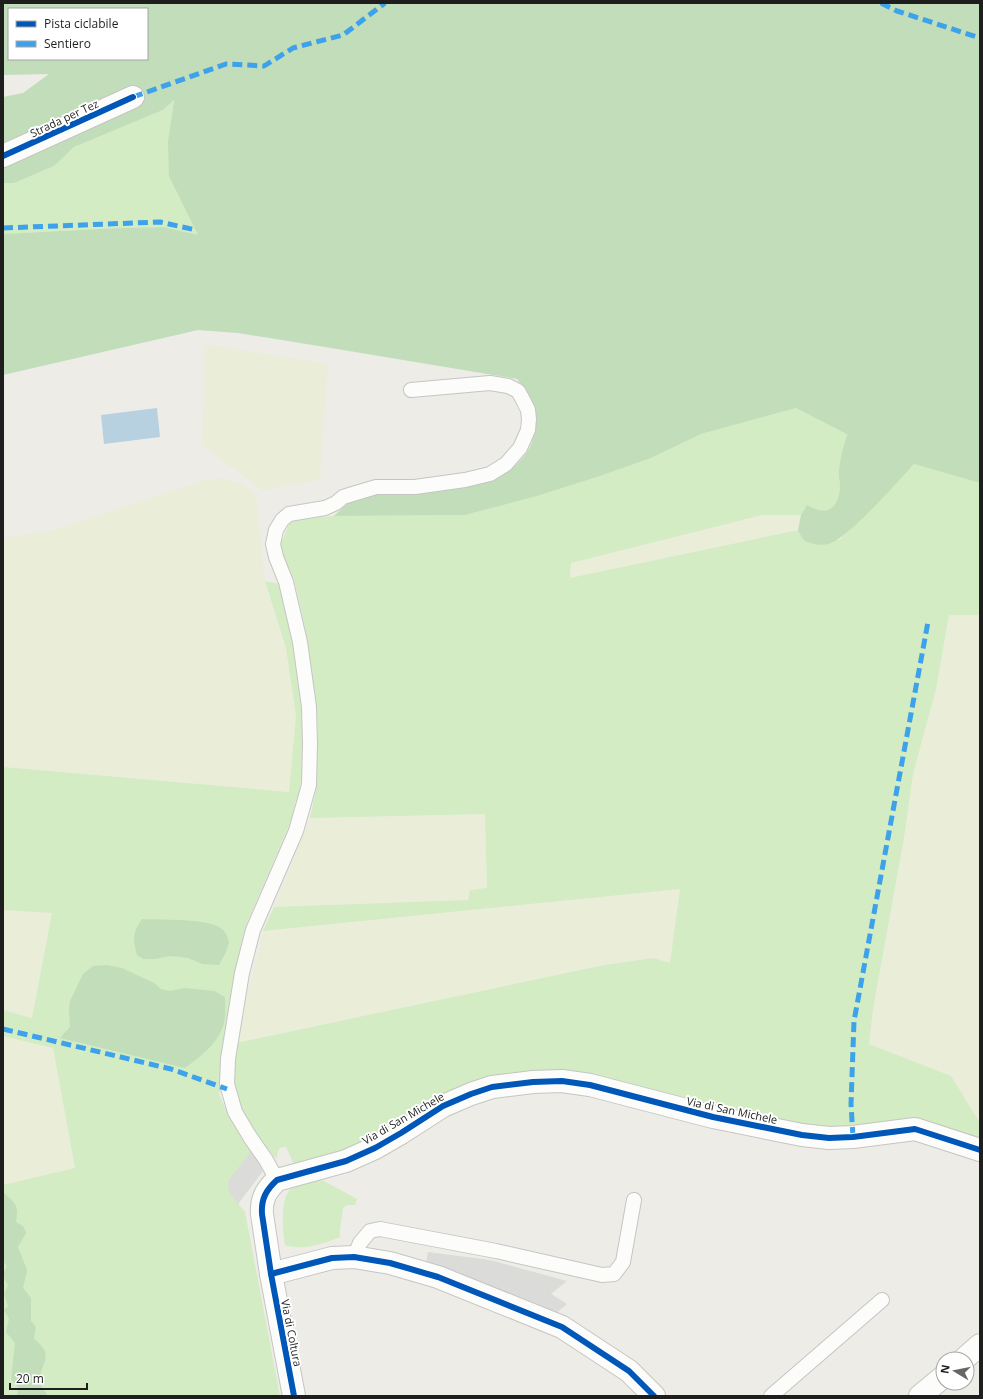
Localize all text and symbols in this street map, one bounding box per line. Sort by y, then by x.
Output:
legend [8,8,148,60]
text: Pista ciclabile [44,15,119,32]
text: Sentiero [44,35,91,52]
street label: Strada per Tez [27,96,101,140]
street label: Via di San Michele [359,1088,447,1148]
street label: Via di San Michele [685,1093,779,1127]
street label: Via di Coltura [278,1298,306,1368]
north arrow [935,1351,975,1391]
text: N [936,1363,953,1375]
scale bar [10,1365,87,1391]
text: 20 m [16,1370,44,1387]

